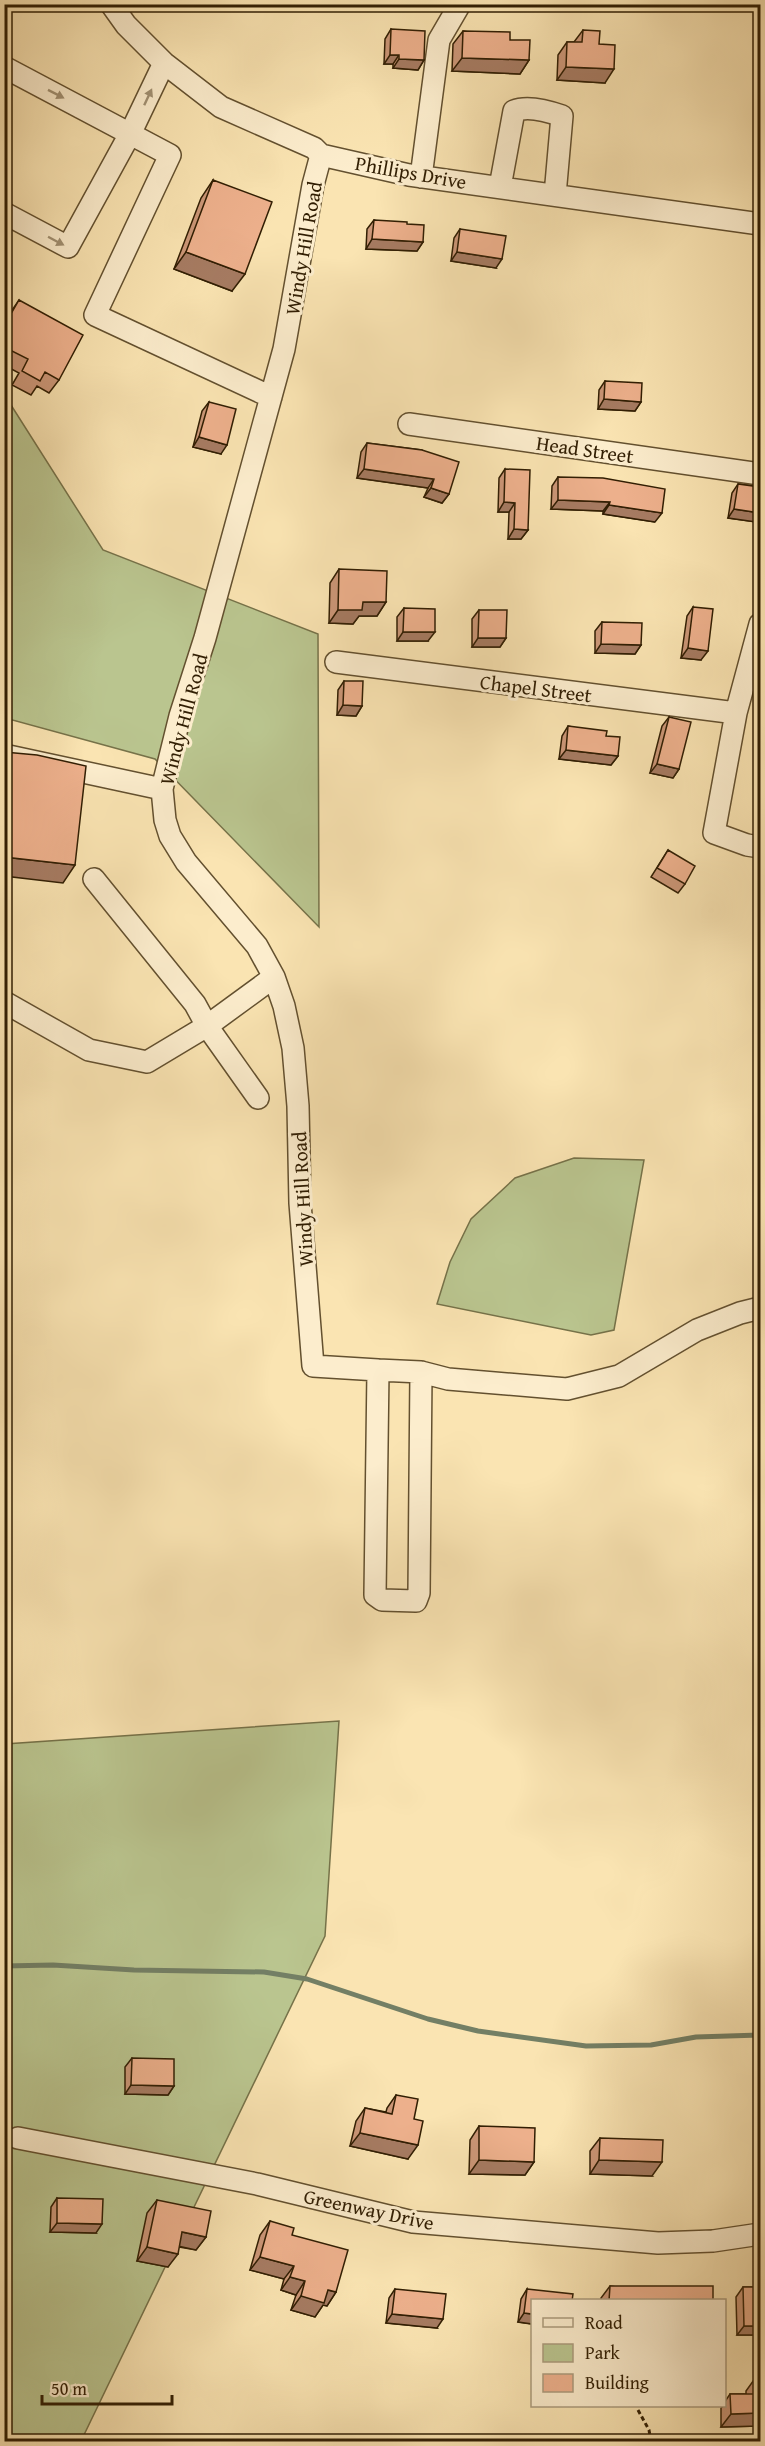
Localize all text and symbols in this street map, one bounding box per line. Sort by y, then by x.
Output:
one-way arrow [48,89,65,98]
one-way arrow [143,89,152,106]
street label: Phillips Drive [353,148,469,196]
street label: Windy Hill Road [277,179,329,317]
one-way arrow [48,236,65,246]
street label: Head Street [535,428,635,470]
street label: Windy Hill Road [151,650,215,788]
street label: Chapel Street [478,667,594,709]
street label: Windy Hill Road [284,1130,320,1267]
street label: Greenway Drive [301,2181,437,2237]
legend [531,2299,726,2407]
text: Road [585,2309,623,2336]
text: Park [585,2339,621,2366]
scale bar [42,2368,172,2406]
text: Building [585,2369,649,2396]
text: 50 m [51,2375,87,2402]

